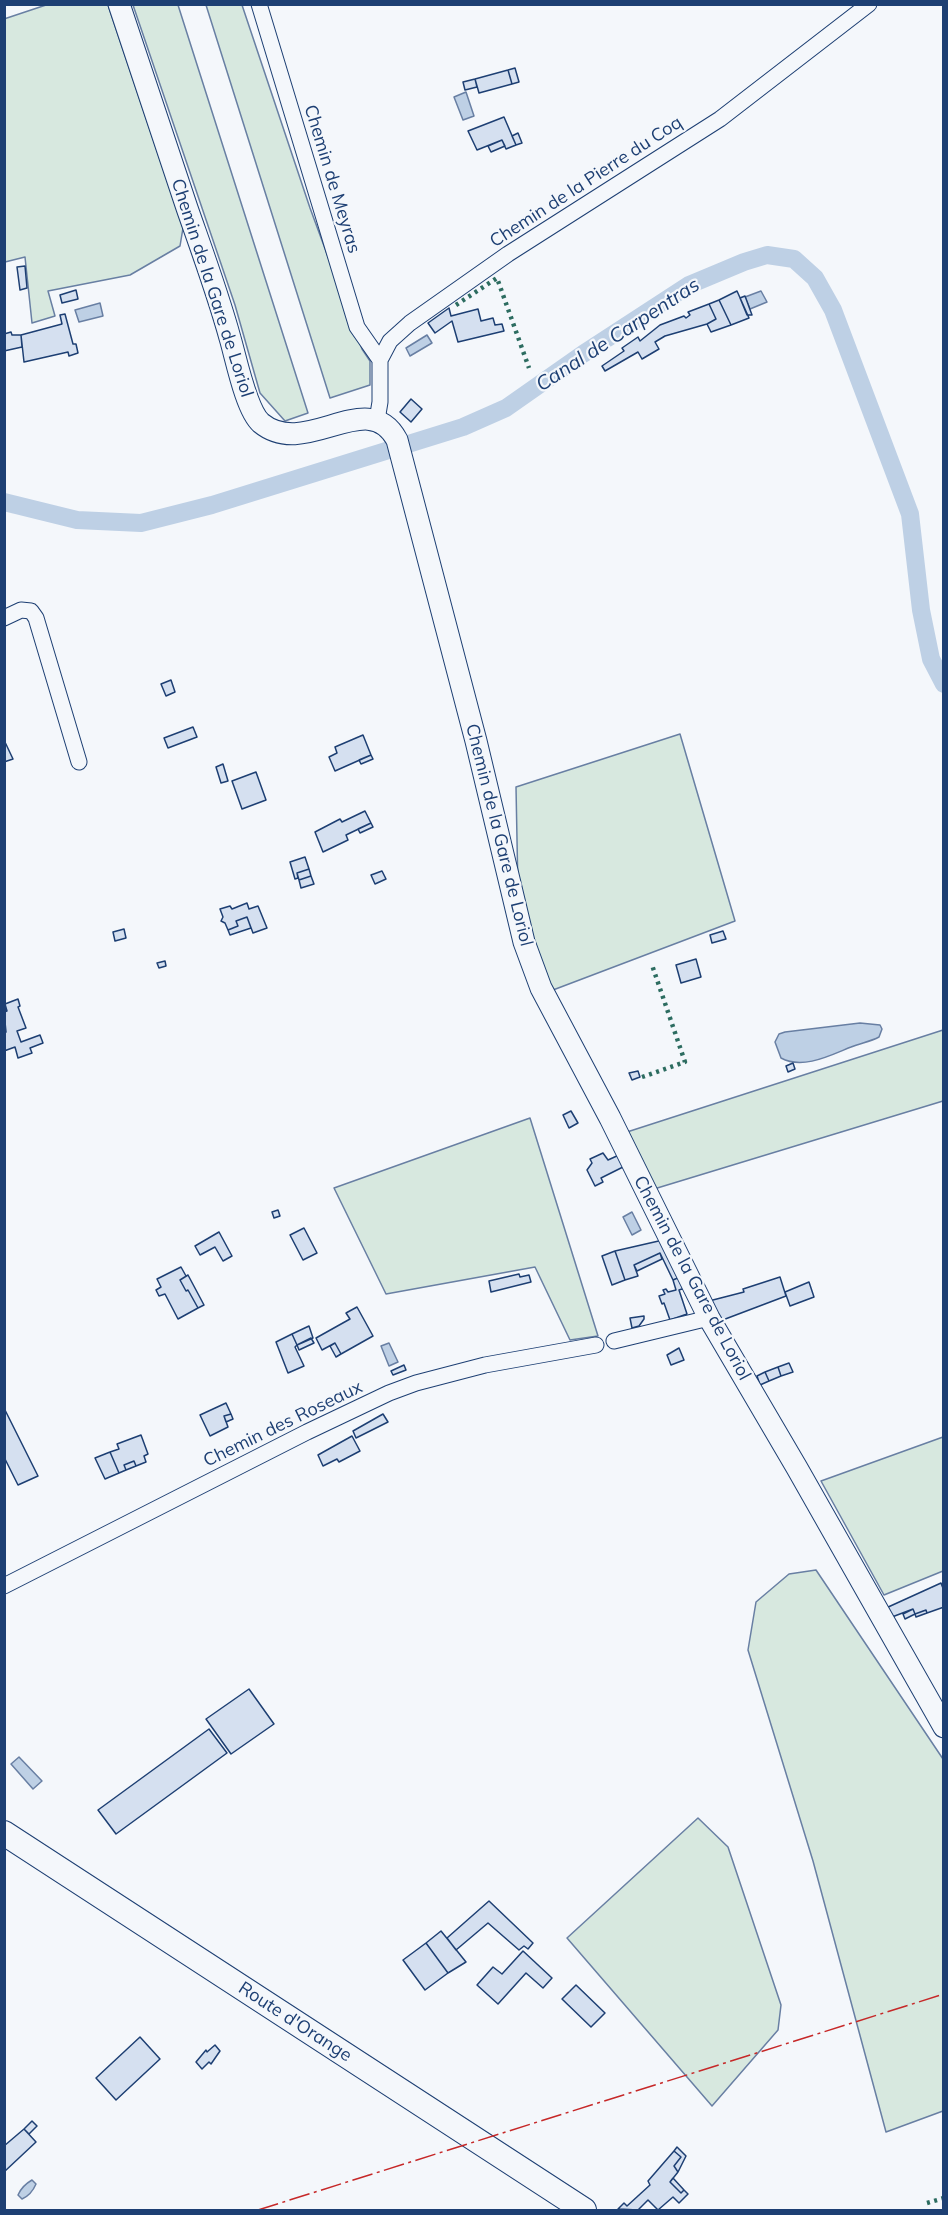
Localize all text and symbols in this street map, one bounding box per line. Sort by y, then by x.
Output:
street label: Chemin de Meyras [299,102,365,256]
street label: Chemin de la Pierre du Coq [486,112,686,252]
street label: Chemin de la Gare de Loriol [166,176,258,400]
water label: Canal de Carpentras [532,273,704,397]
street label: Chemin de la Gare de Loriol [461,721,537,949]
street label: Chemin de la Gare de Loriol [629,1172,755,1384]
street label: Chemin des Roseaux [200,1376,366,1472]
street label: Route d'Orange [234,1977,356,2067]

